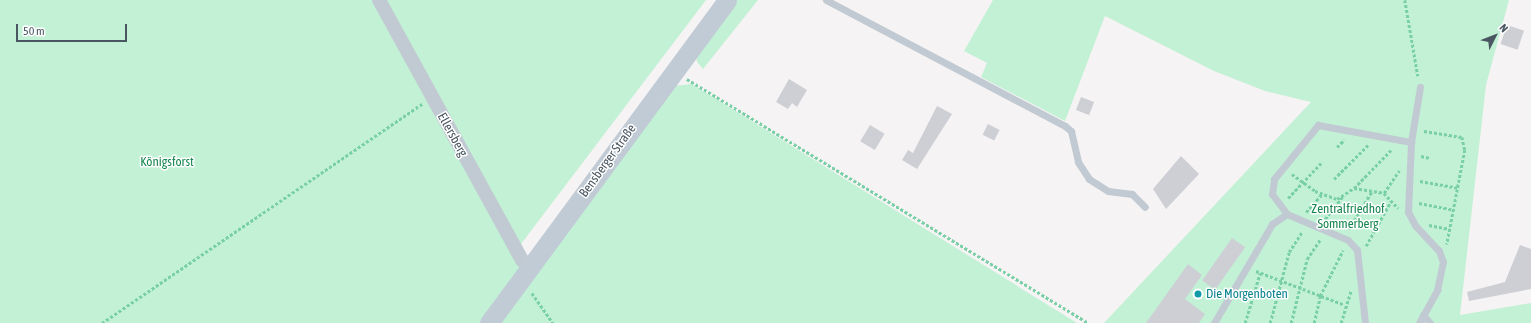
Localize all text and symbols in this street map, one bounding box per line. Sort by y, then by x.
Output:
scale bar [18,16,129,42]
north arrow [1475,16,1515,56]
text: N [1497,22,1511,34]
text: 50 m [23,24,45,38]
street label: Ellersberg [434,110,470,160]
street label: Bensberger Straße [576,122,640,200]
park label: Königsforst [140,154,194,170]
park label: Zentralfriedhof Sommerberg [1311,202,1385,233]
place label: Die Morgenboten [1206,286,1288,302]
marker: Die Morgenboten [1193,289,1203,299]

